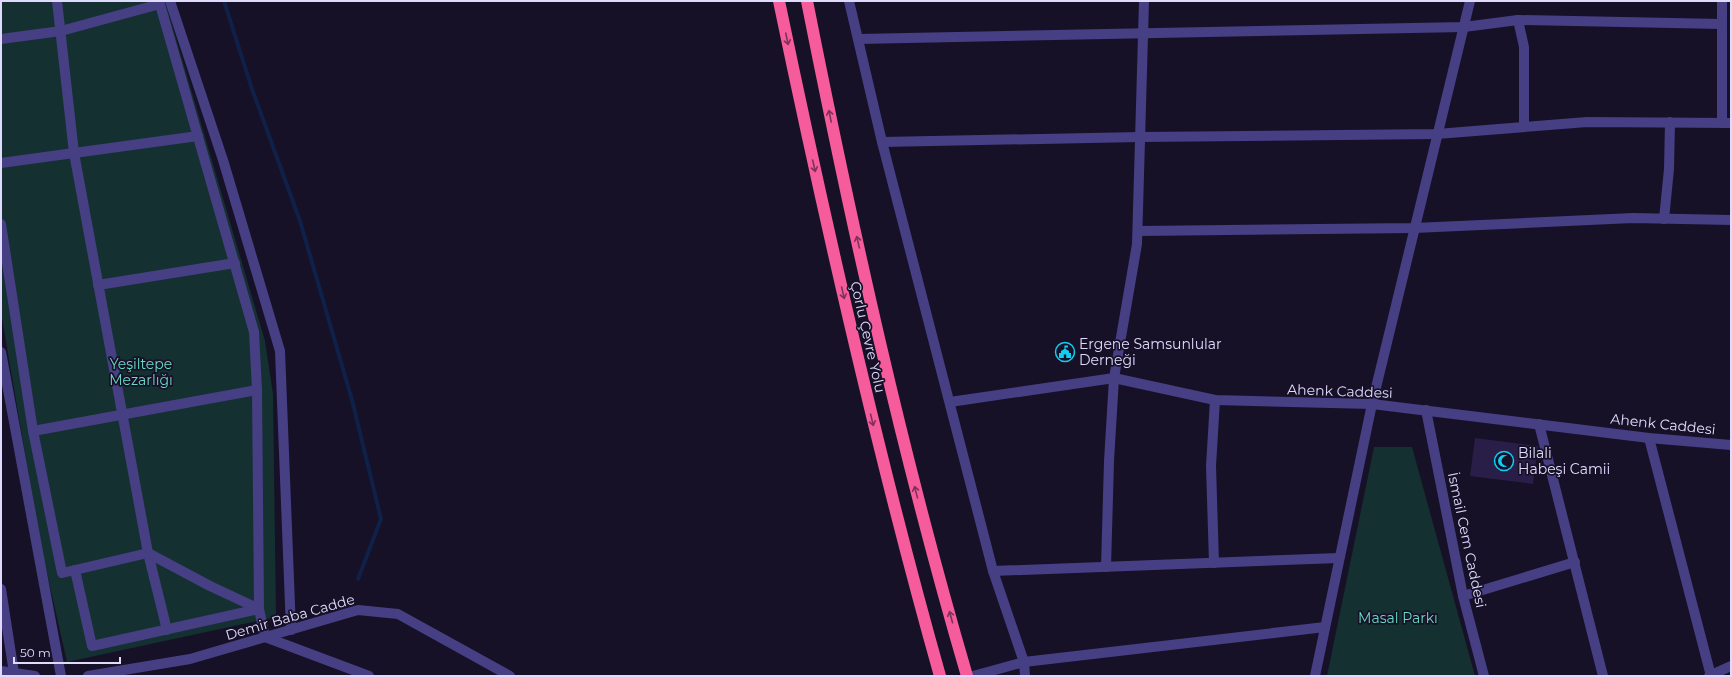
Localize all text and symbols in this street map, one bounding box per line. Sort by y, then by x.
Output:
one-way arrow [783,32,791,45]
one-way arrow [825,109,833,122]
one-way arrow [810,159,818,172]
one-way arrow [854,236,862,249]
street label: Çorlu Çevre Yolu [846,280,890,394]
one-way arrow [839,286,847,299]
place label: Ergene Samsunlular Derneği [1079,335,1222,369]
public building icon: Ergene Samsunlular Derneği [1054,341,1076,363]
park label: Yeşiltepe Mezarlığı [109,355,173,389]
street label: Ahenk Caddesi [1287,380,1393,402]
street label: Ahenk Caddesi [1610,410,1716,438]
one-way arrow [869,413,876,426]
place label: Bilali Habeşi Camii [1518,444,1610,478]
mosque icon: Bilali Habeşi Camii [1493,450,1515,472]
street label: İsmail Cem Caddesi [1444,471,1490,609]
one-way arrow [912,486,920,499]
street label: Demir Baba Cadde [223,590,357,644]
park label: Masal Parkı [1358,609,1438,627]
one-way arrow [946,611,954,624]
scale bar [14,639,120,665]
text: 50 m [20,645,51,660]

